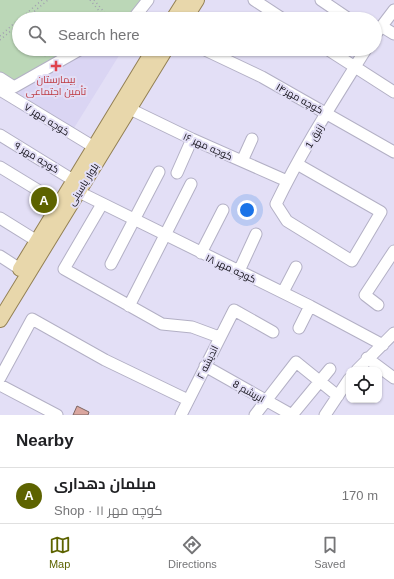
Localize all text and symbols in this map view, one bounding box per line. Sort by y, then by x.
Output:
search box [12,12,382,56]
icon: search [26,23,48,45]
text: Search here [58,26,140,43]
marker: بیمارستان تأمین اجتماعی [50,60,62,72]
place label: بیمارستان تأمین اجتماعی [26,74,87,98]
street label: کوچه مهر۱۴ [274,81,325,117]
street label: کوچه مهر ۷ [22,101,71,138]
street label: زنبق 1 [303,122,327,151]
street label: کوچه مهر ۱۶ [181,131,234,163]
street label: کوچه مهر ۹ [12,140,61,176]
street label: بلوار یاسینی [66,161,102,208]
pin: A [31,185,57,215]
your location [237,200,257,220]
street label: کوچه مهر ۱۸ [203,252,258,286]
street label: اندیشه ۲ [195,344,220,381]
map controls [346,367,382,403]
button: locate [346,367,382,403]
street label: ابریشم 8 [230,378,267,406]
text: Nearby [16,431,74,450]
text: مبلمان دهداری [54,475,156,492]
text: A [24,488,34,503]
text: 170 m [342,488,378,503]
text: Shop · کوچه مهر ۱۱ [54,503,162,518]
tab: Map [49,534,71,570]
tab: Directions [168,534,217,570]
tab: Saved [314,534,345,570]

